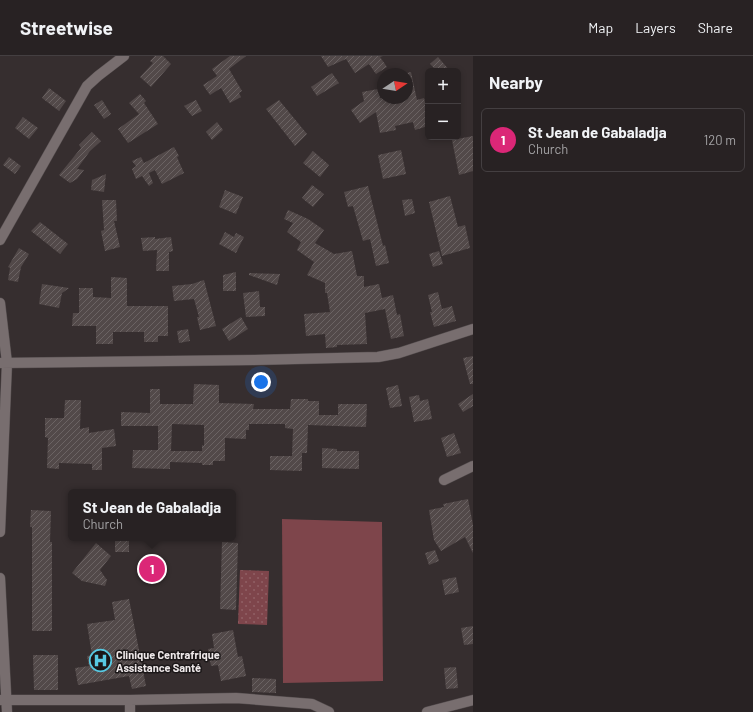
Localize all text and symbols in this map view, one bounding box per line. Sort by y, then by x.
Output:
text: Streetwise [20,16,113,39]
text: Map [588,19,613,36]
text: Layers [635,19,676,36]
text: Share [698,19,733,36]
north arrow [377,68,413,104]
map controls [425,68,461,140]
button: + [425,68,461,104]
text: Nearby [489,72,543,92]
button: − [425,104,461,140]
text: St Jean de Gabaladja [528,123,667,141]
text: 1 [501,132,505,148]
text: 120 m [704,132,736,148]
text: Church [528,141,568,157]
your location [251,372,271,392]
popup [68,489,236,541]
text: St Jean de Gabaladja [83,498,221,516]
text: Church [83,516,123,532]
pin: 1 [139,554,165,584]
hospital icon: Clinique Centrafrique Assistance Santé [87,648,113,674]
place label: Clinique Centrafrique Assistance Santé [116,648,220,674]

